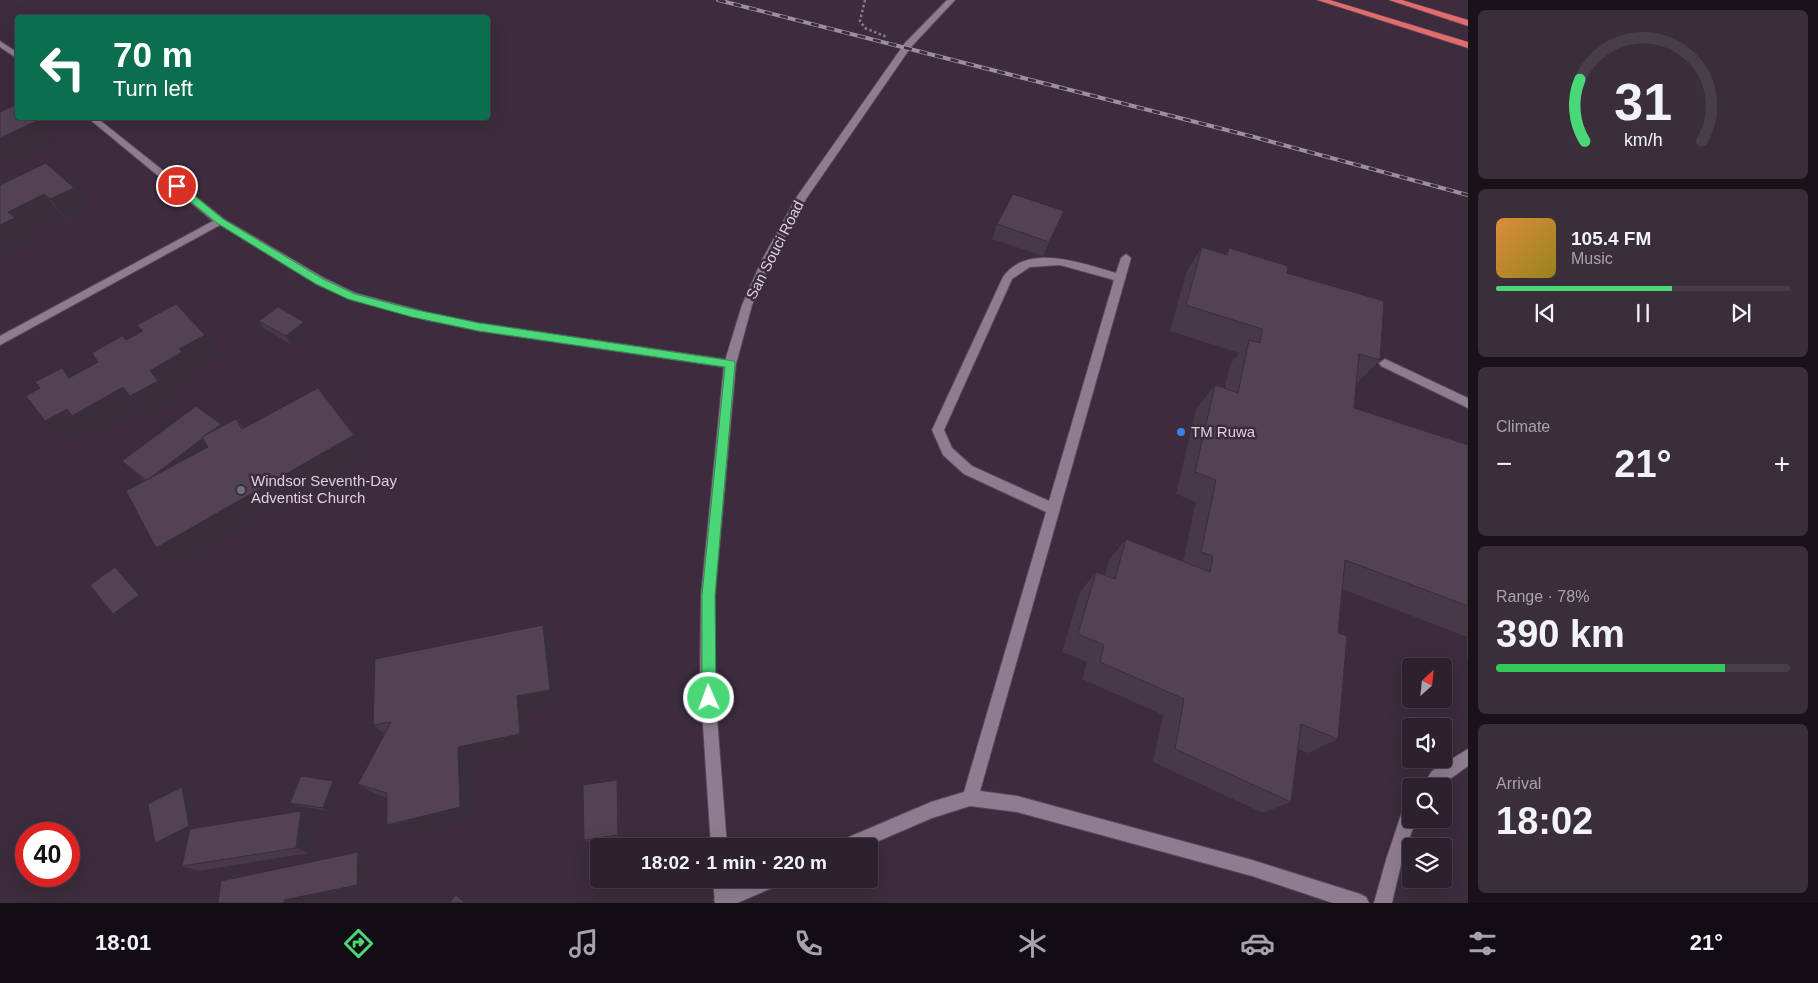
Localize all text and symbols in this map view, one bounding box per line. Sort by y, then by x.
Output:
icon: left [30,35,95,100]
text: 70 m [113,35,193,74]
text: 31 [1614,73,1672,131]
text: Turn left [113,76,193,101]
text: km/h [1624,130,1662,150]
pin [156,165,198,207]
icon: arrive [163,172,191,200]
street label: San Souci Road [742,198,807,302]
text: 105.4 FM [1571,228,1651,249]
text: Music [1571,250,1613,267]
icon: previous [1531,299,1559,327]
icon: pause [1629,299,1657,327]
icon: next [1727,299,1755,327]
text: Climate [1496,418,1550,435]
place label: TM Ruwa [1191,423,1256,440]
marker: TM Ruwa [1175,426,1187,438]
text: 21° [1614,443,1672,485]
text: − [1496,448,1512,479]
text: + [1774,448,1790,479]
place label: Windsor Seventh-Day Adventist Church [251,472,397,506]
marker: Windsor Seventh-Day Adventist Church [235,484,247,496]
text: Range · 78% [1496,588,1589,605]
text: 390 km [1496,613,1625,655]
north arrow [1402,658,1452,708]
map controls [1402,658,1452,888]
position arrow [682,671,734,723]
button: sound [1402,718,1452,768]
text: Arrival [1496,775,1541,792]
button: search [1402,778,1452,828]
text: 18:02 [1496,800,1593,842]
speed limit sign: 40 [15,822,80,887]
button: layers [1402,838,1452,888]
text: 18:02 · 1 min · 220 m [641,852,827,873]
icon: directions [341,926,376,961]
icon: music [566,926,601,961]
icon: phone [791,926,826,961]
icon: climate [1015,926,1050,961]
icon: car [1240,926,1275,961]
icon: filters [1465,926,1500,961]
text: 18:01 [95,930,151,955]
text: 21° [1690,930,1723,955]

